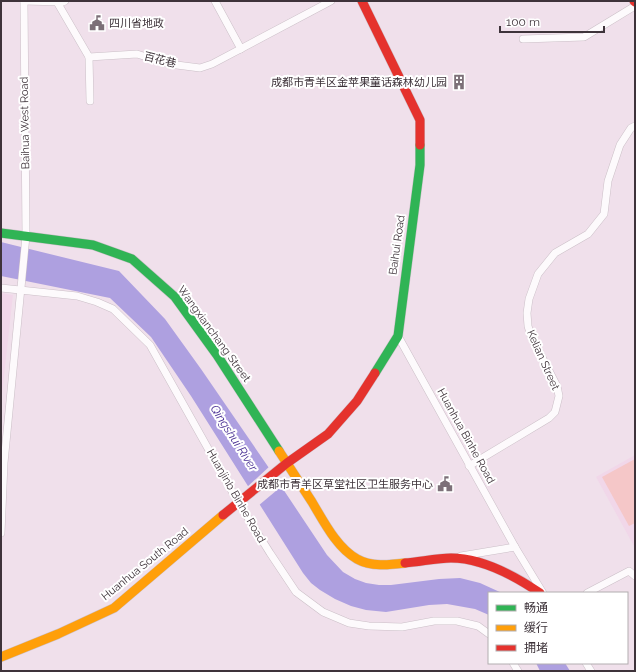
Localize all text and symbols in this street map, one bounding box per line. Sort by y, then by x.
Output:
scale bar [500,8,604,34]
public building icon: 四川省地政 [88,14,106,32]
text: 100 m [506,15,540,29]
place label: 四川省地政 [109,17,164,30]
street label: 百花巷 [142,50,178,70]
building icon: 成都市青羊区金苹果童话森林幼儿园 [450,73,468,91]
street label: Baihua West Road [18,76,32,169]
place label: 成都市青羊区金苹果童话森林幼儿园 [271,76,447,89]
street label: Baihui Road [386,214,408,276]
street label: Wangxianchang Street [175,283,253,385]
street label: Kelian Street [524,328,562,392]
street label: Huanhua Binhe Road [434,386,498,486]
water label: Qingshui River [207,402,261,474]
street label: Huanjinb Binhe Road [204,447,268,545]
public building icon: 成都市青羊区草堂社区卫生服务中心 [436,475,454,493]
place label: 成都市青羊区草堂社区卫生服务中心 [257,478,433,491]
street label: Huanhua South Road [99,525,191,603]
legend [488,592,628,664]
text: 畅通 [524,601,548,615]
text: 缓行 [524,621,548,635]
text: 拥堵 [524,641,548,655]

